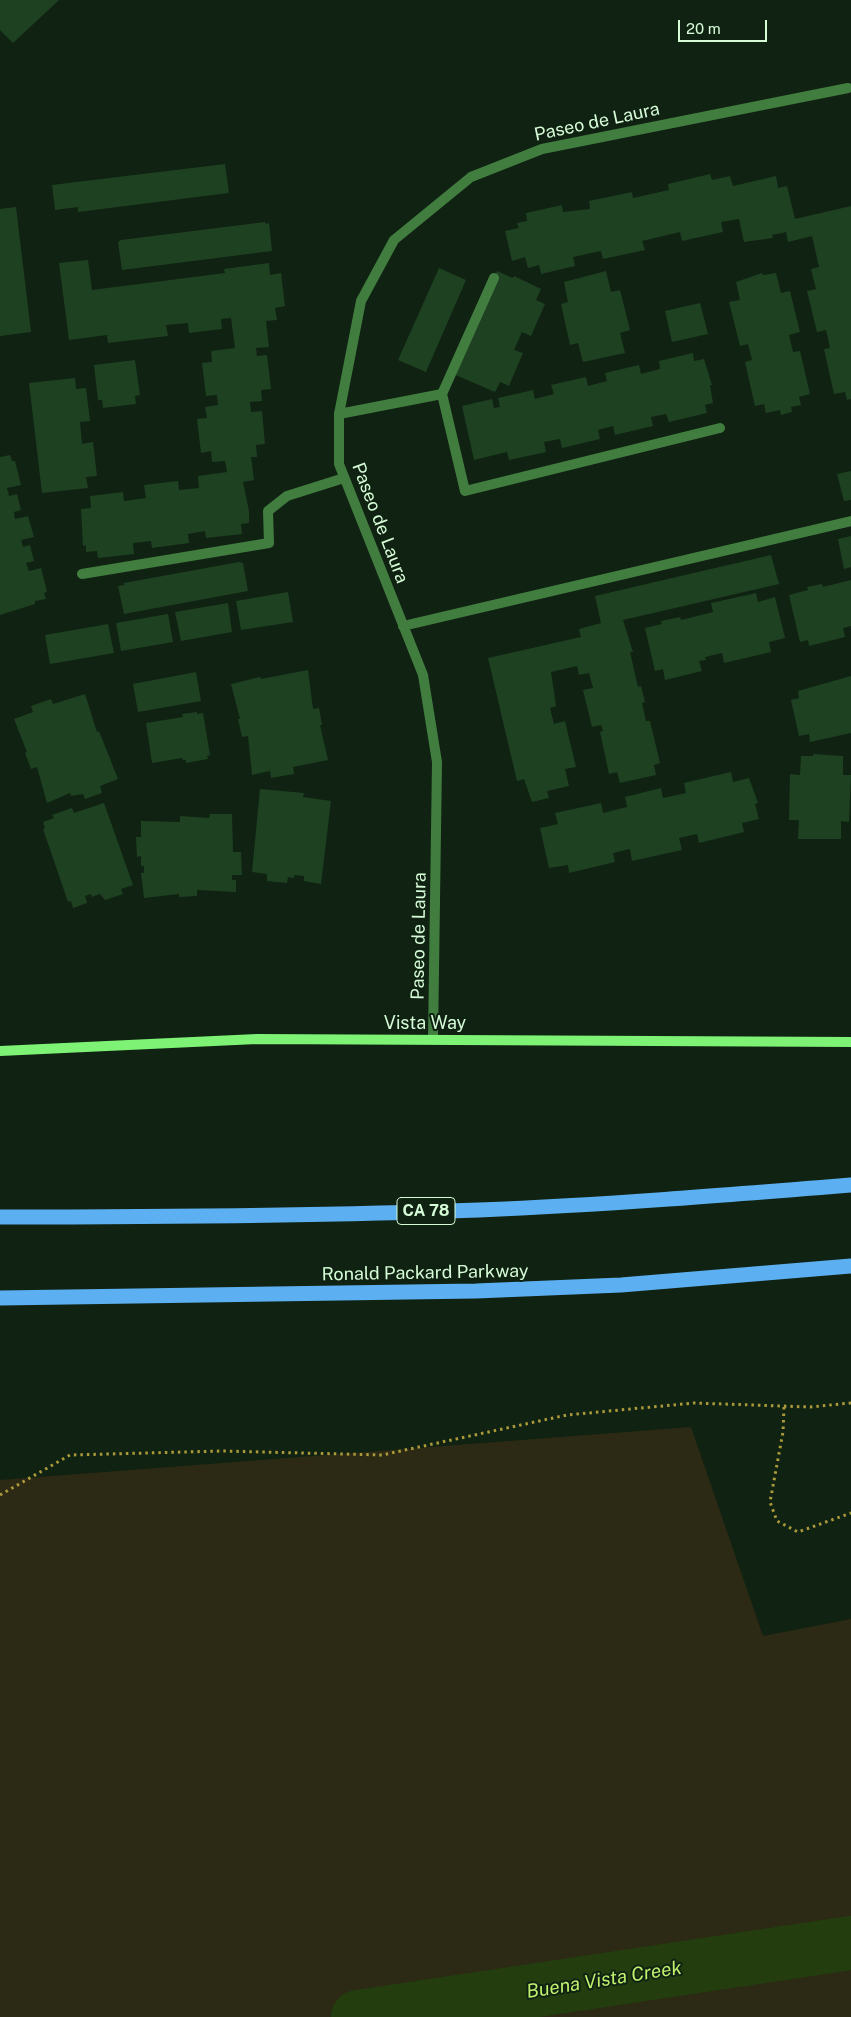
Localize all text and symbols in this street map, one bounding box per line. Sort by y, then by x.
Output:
scale bar [681,10,770,42]
text: 20 m [686,20,721,37]
street label: Paseo de Laura [532,98,662,146]
street label: Paseo de Laura [347,460,413,586]
street label: Paseo de Laura [407,872,431,1000]
street label: Vista Way [384,1012,466,1034]
road number: CA 78 [397,1198,455,1224]
street label: Ronald Packard Parkway [321,1260,529,1286]
water label: Buena Vista Creek [525,1956,683,2004]

